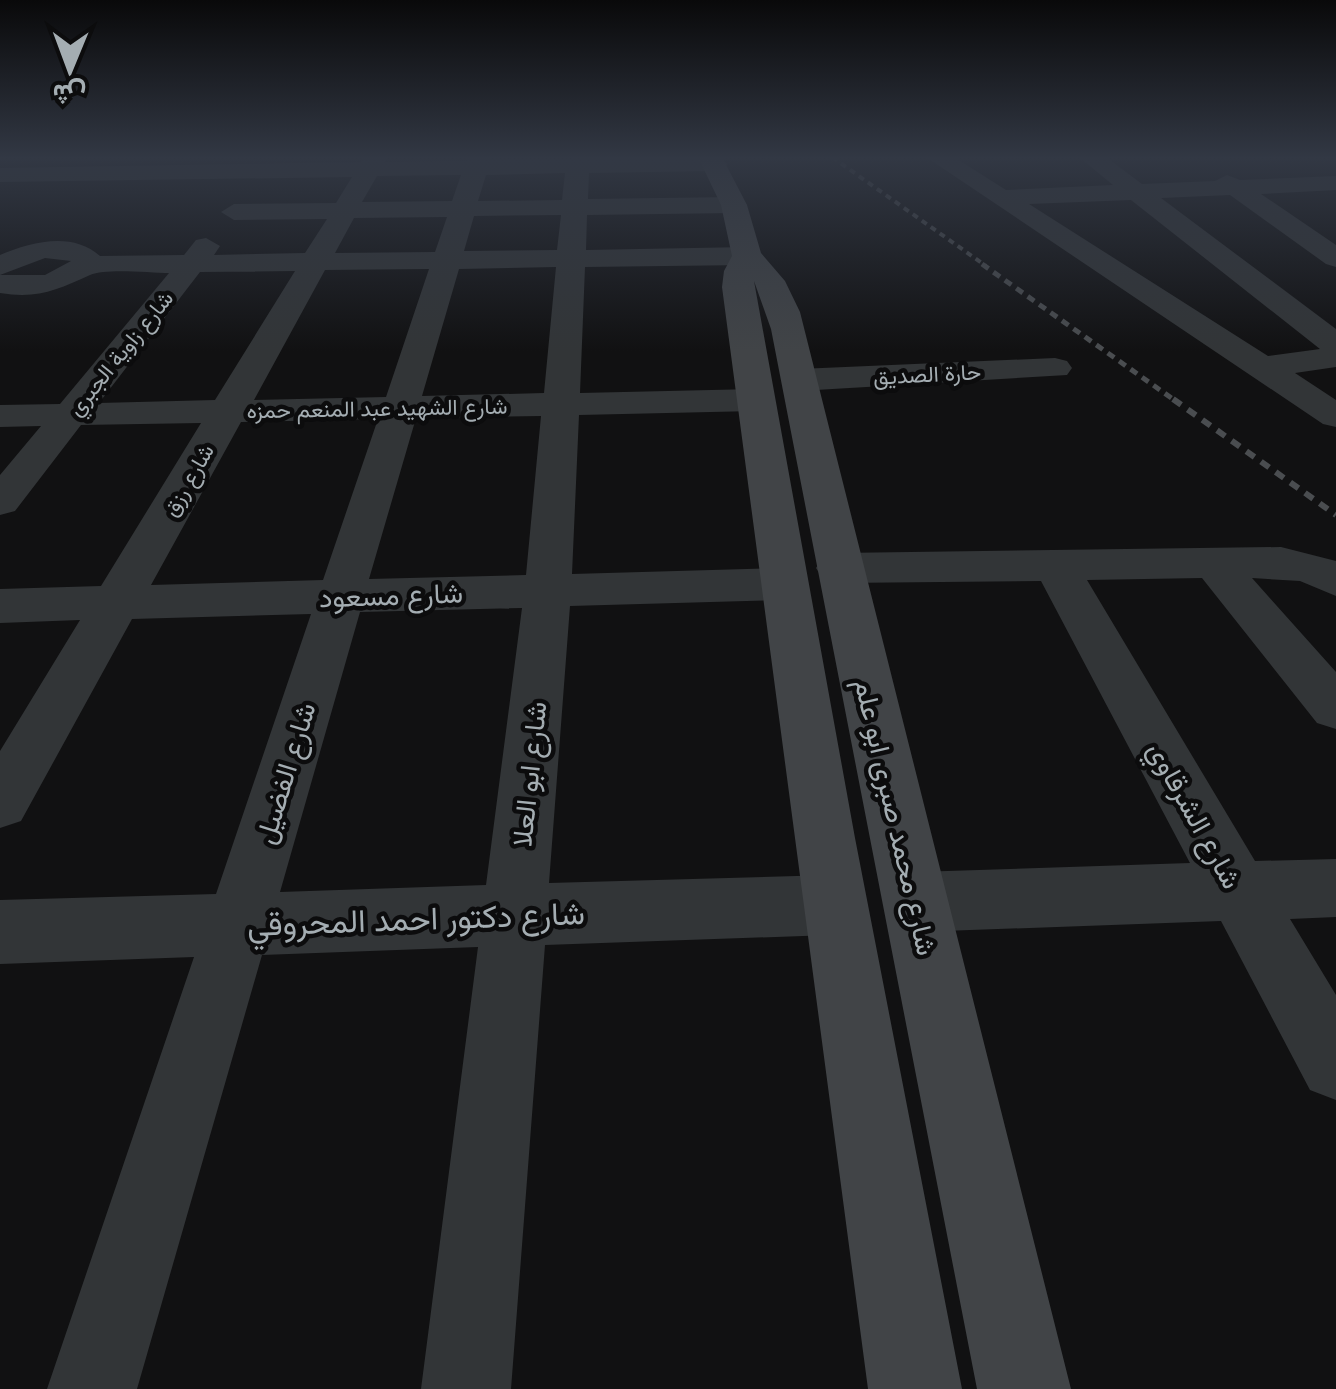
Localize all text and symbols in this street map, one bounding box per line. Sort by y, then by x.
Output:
north arrow [20,20,120,120]
text: ش [52,78,87,113]
street label: شارع زاوية الجبري [61,285,183,424]
street label: حارة الصديق [872,357,982,391]
street label: شارع الشهيد عبد المنعم حمزه [246,392,508,425]
street label: شارع رزق [156,439,221,522]
street label: شارع مسعود [318,574,464,617]
street label: شارع محمد صبرى ابو علم [846,675,945,959]
street label: شارع الفضيل [246,698,325,848]
street label: شارع ابو العلا [503,700,556,848]
street label: شارع الشرقاوي [1135,735,1250,897]
street label: شارع دكتور احمد المحروقي [246,892,586,951]

